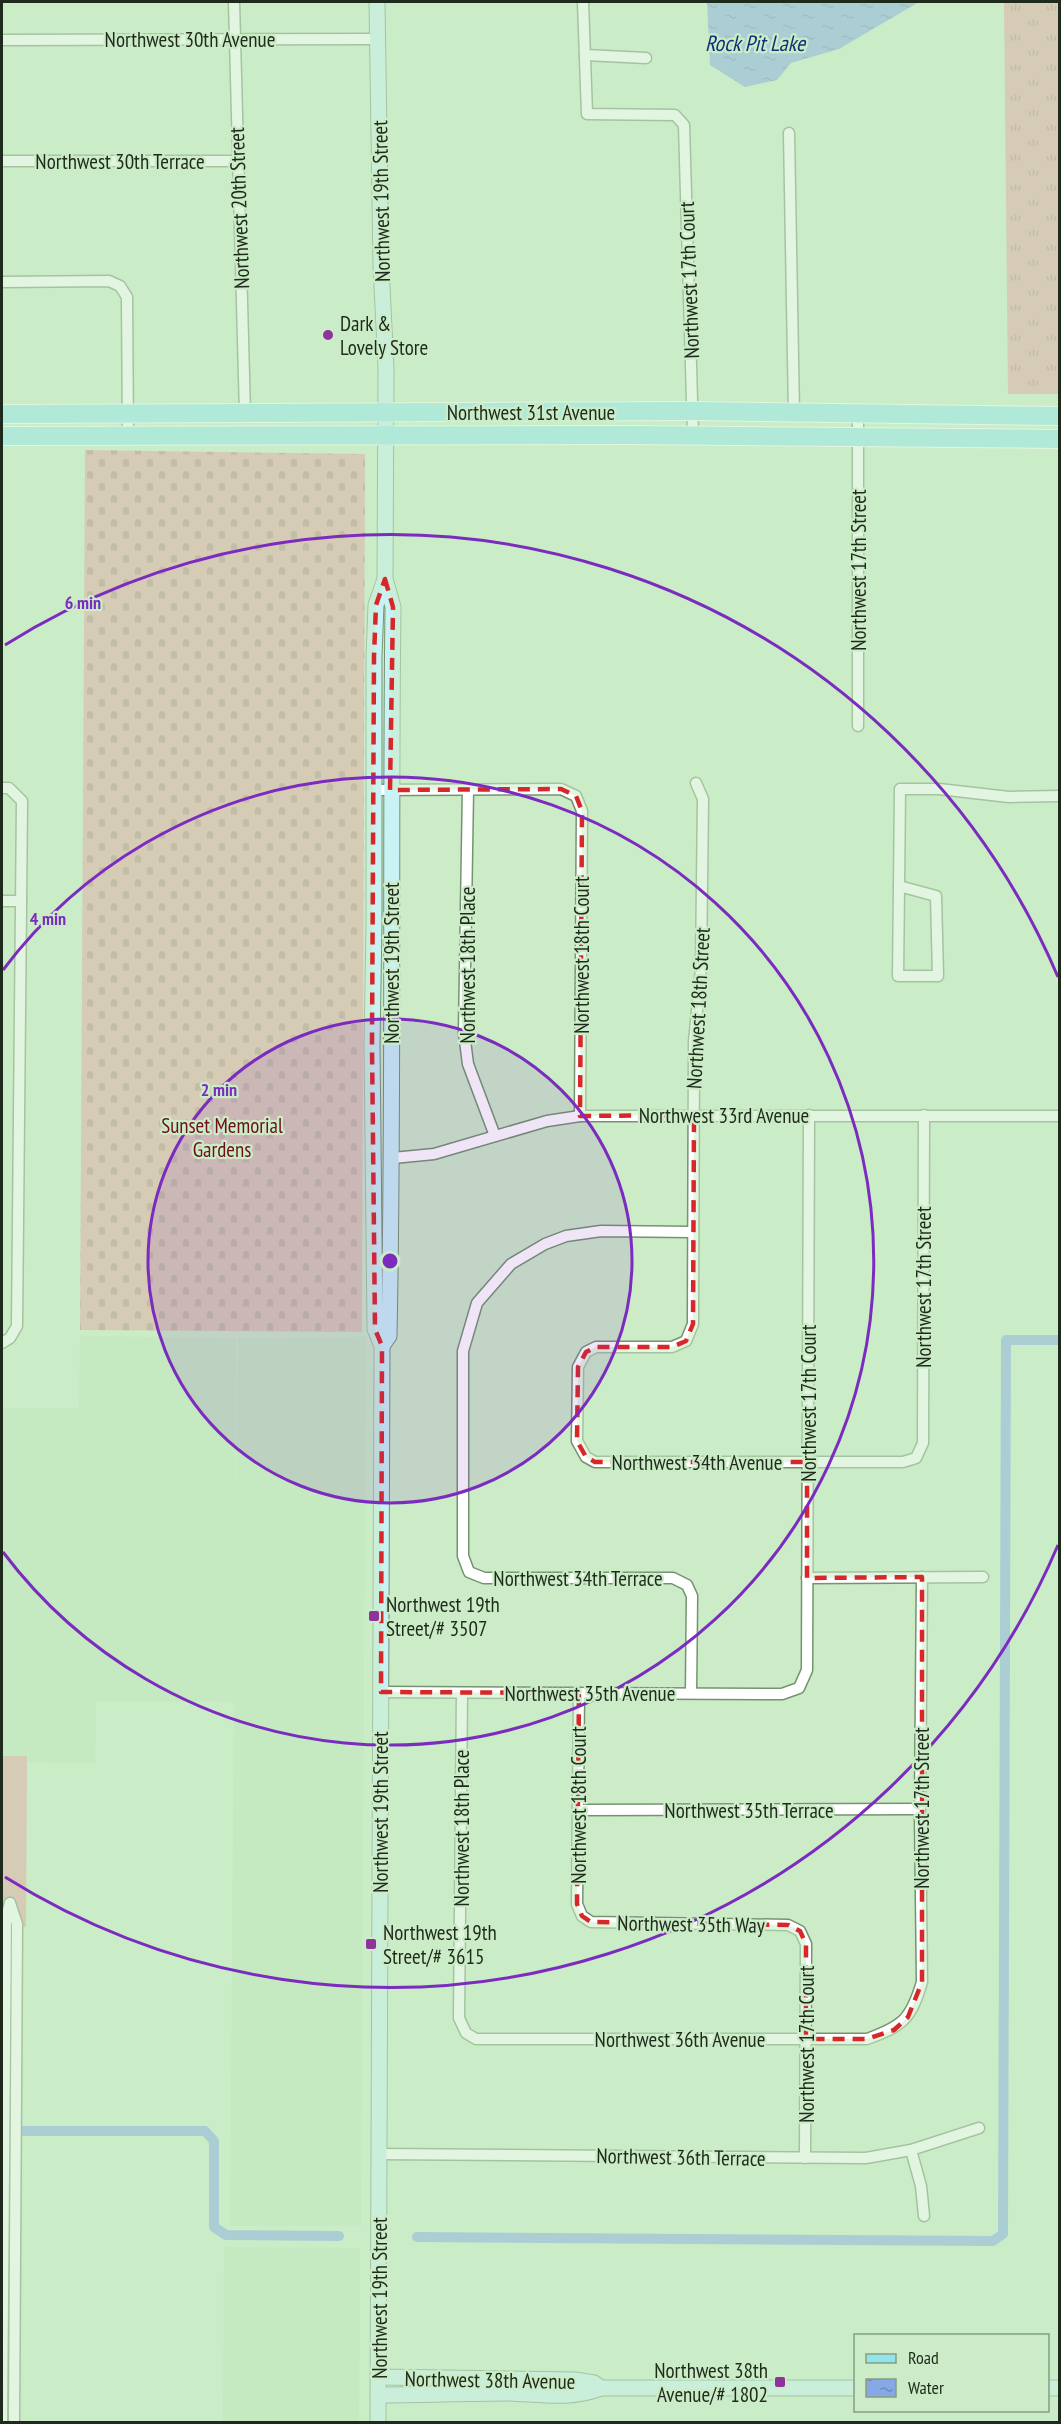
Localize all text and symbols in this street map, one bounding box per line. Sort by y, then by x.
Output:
street label: Northwest 30th Avenue [105,26,275,53]
water label: Rock Pit Lake [705,29,807,57]
street label: Northwest 19th Street [366,120,396,282]
street label: Northwest 20th Street [223,127,255,289]
street label: Northwest 30th Terrace [35,148,205,175]
street label: Northwest 17th Court [673,201,705,359]
place label: Dark & Lovely Store [340,310,428,361]
marker: Dark & Lovely Store [321,328,335,342]
street label: Northwest 31st Avenue [447,399,615,426]
street label: Northwest 17th Street [845,489,872,651]
text: 6 min [65,591,101,614]
street label: Northwest 18th Court [568,876,595,1034]
street label: Northwest 19th Street [378,882,405,1044]
street label: Northwest 18th Place [454,887,481,1043]
text: 4 min [30,907,66,930]
street label: Northwest 18th Street [680,926,716,1089]
text: 2 min [201,1078,237,1101]
street label: Northwest 33rd Avenue [639,1102,809,1129]
park label: Sunset Memorial Gardens [161,1112,283,1163]
street label: Northwest 17th Street [910,1206,937,1368]
centre of rings [380,1251,400,1271]
street label: Northwest 17th Court [795,1324,822,1482]
street label: Northwest 34th Avenue [612,1449,782,1476]
street label: Northwest 34th Terrace [493,1565,663,1592]
place label: Northwest 19th Street/# 3507 [386,1591,500,1642]
marker: Northwest 19th Street/# 3507 [367,1609,381,1623]
street label: Northwest 35th Avenue [505,1680,675,1707]
street label: Northwest 18th Court [565,1726,592,1884]
street label: Northwest 17th Street [908,1727,935,1889]
street label: Northwest 19th Street [367,1731,394,1893]
street label: Northwest 18th Place [448,1750,475,1906]
street label: Northwest 35th Terrace [664,1797,834,1824]
street label: Northwest 35th Way [617,1909,765,1939]
place label: Northwest 19th Street/# 3615 [383,1919,497,1970]
marker: Northwest 19th Street/# 3615 [364,1937,378,1951]
street label: Northwest 17th Court [793,1965,820,2123]
street label: Northwest 36th Avenue [595,2026,765,2053]
street label: Northwest 36th Terrace [596,2142,766,2172]
street label: Northwest 19th Street [366,2217,393,2379]
legend [854,2334,1049,2412]
text: Road [908,2346,939,2369]
place label: Northwest 38th Avenue/# 1802 [654,2357,768,2408]
street label: Northwest 38th Avenue [404,2365,576,2395]
marker: Northwest 38th Avenue/# 1802 [773,2375,787,2389]
text: Water [908,2376,944,2399]

